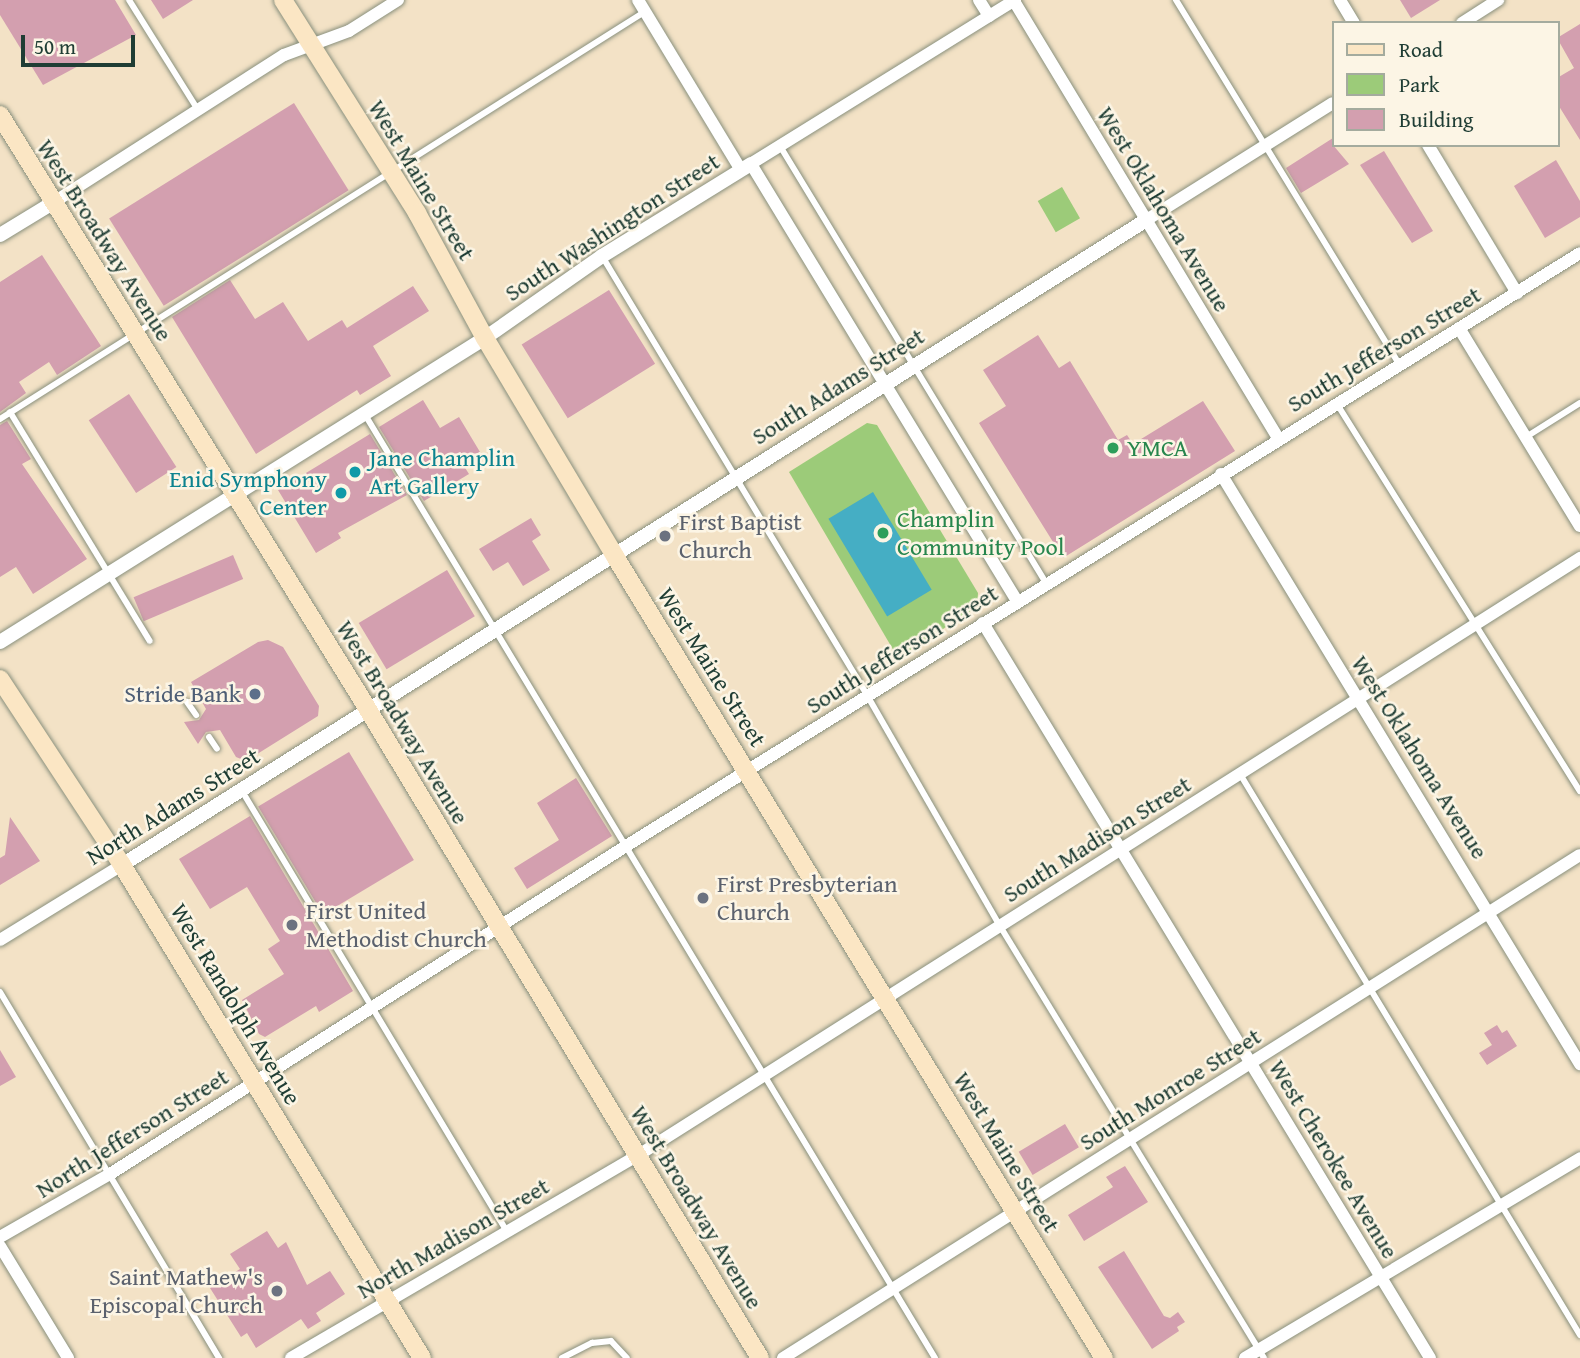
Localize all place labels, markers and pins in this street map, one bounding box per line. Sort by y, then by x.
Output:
place label: YMCA [1127,434,1188,462]
marker: YMCA [1105,440,1121,456]
place label: Jane Champlin Art Gallery [369,444,515,500]
marker: Jane Champlin Art Gallery [347,464,363,480]
place label: Enid Symphony Center [169,465,327,521]
marker: Enid Symphony Center [333,485,349,501]
place label: Champlin Community Pool [897,505,1065,561]
place label: First Baptist Church [679,508,802,564]
marker: Champlin Community Pool [875,525,891,541]
marker: First Baptist Church [657,528,673,544]
place label: Stride Bank [124,680,241,708]
marker: Stride Bank [247,686,263,702]
place label: First Presbyterian Church [717,870,897,926]
marker: First Presbyterian Church [695,890,711,906]
place label: First United Methodist Church [306,897,487,953]
marker: First United Methodist Church [284,917,300,933]
place label: Saint Mathew's Episcopal Church [90,1263,263,1319]
marker: Saint Mathew's Episcopal Church [269,1283,285,1299]

